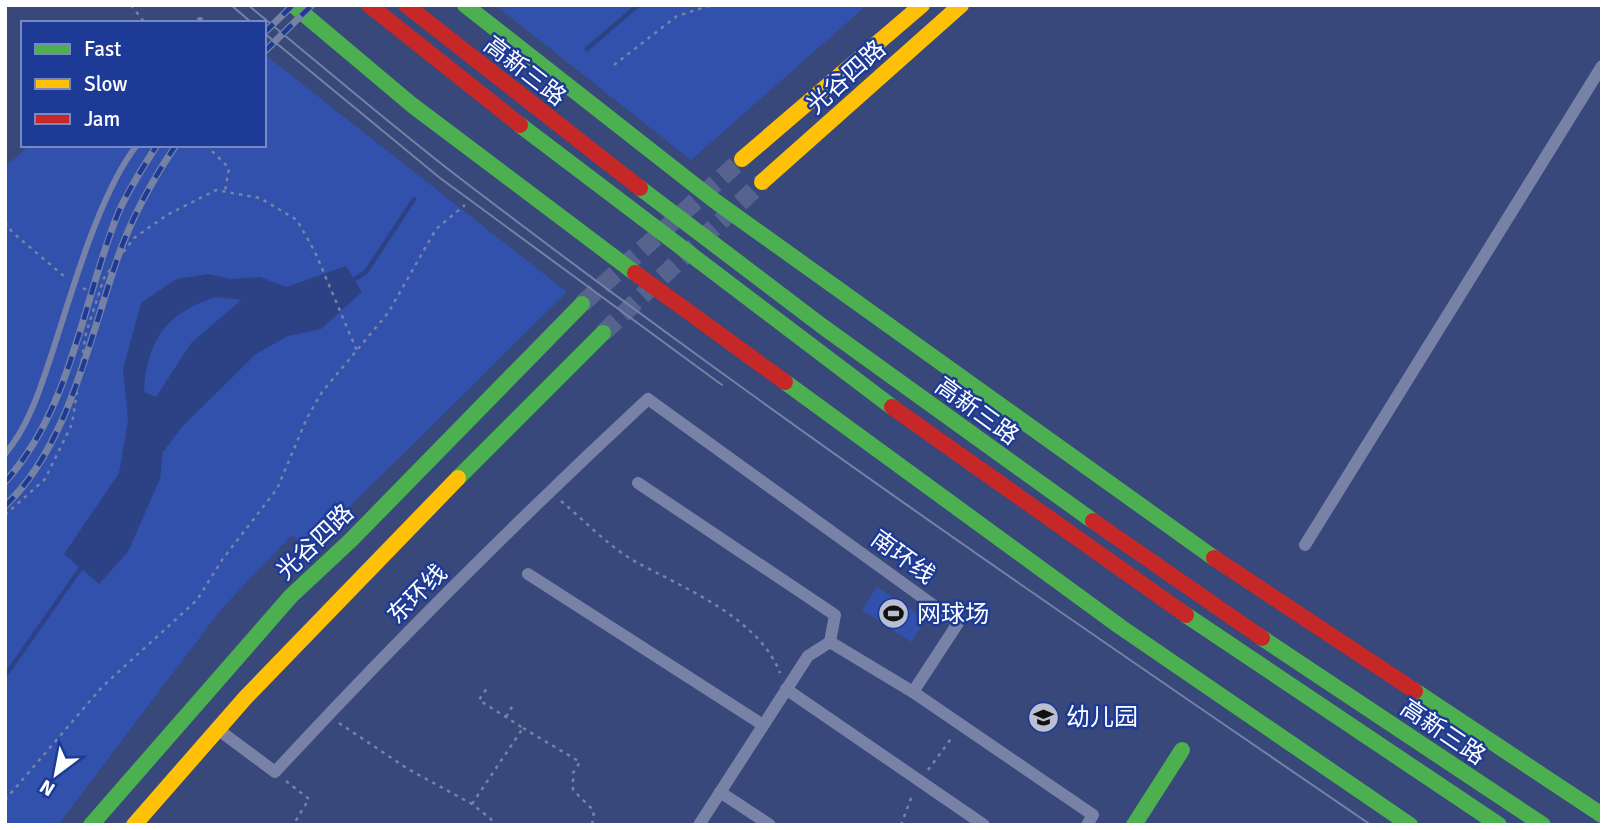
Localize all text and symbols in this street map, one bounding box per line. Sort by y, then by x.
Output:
legend [21,21,266,147]
street label: 高新三路 [478,30,572,112]
street label: 光谷四路 [800,34,892,120]
text: Fast [84,36,121,62]
text: Slow [84,71,128,97]
text: Jam [84,106,120,132]
street label: 高新三路 [929,371,1025,451]
street label: 光谷四路 [270,498,360,586]
street label: 南环线 [865,524,941,590]
street label: 东环线 [381,558,453,630]
sports icon: 网球场 [877,597,911,631]
place label: 网球场 [917,599,989,629]
street label: 高新三路 [1395,693,1491,771]
school or university icon: 幼儿园 [1026,700,1060,734]
place label: 幼儿园 [1066,702,1138,732]
north arrow [21,739,91,809]
text: N [36,774,59,801]

